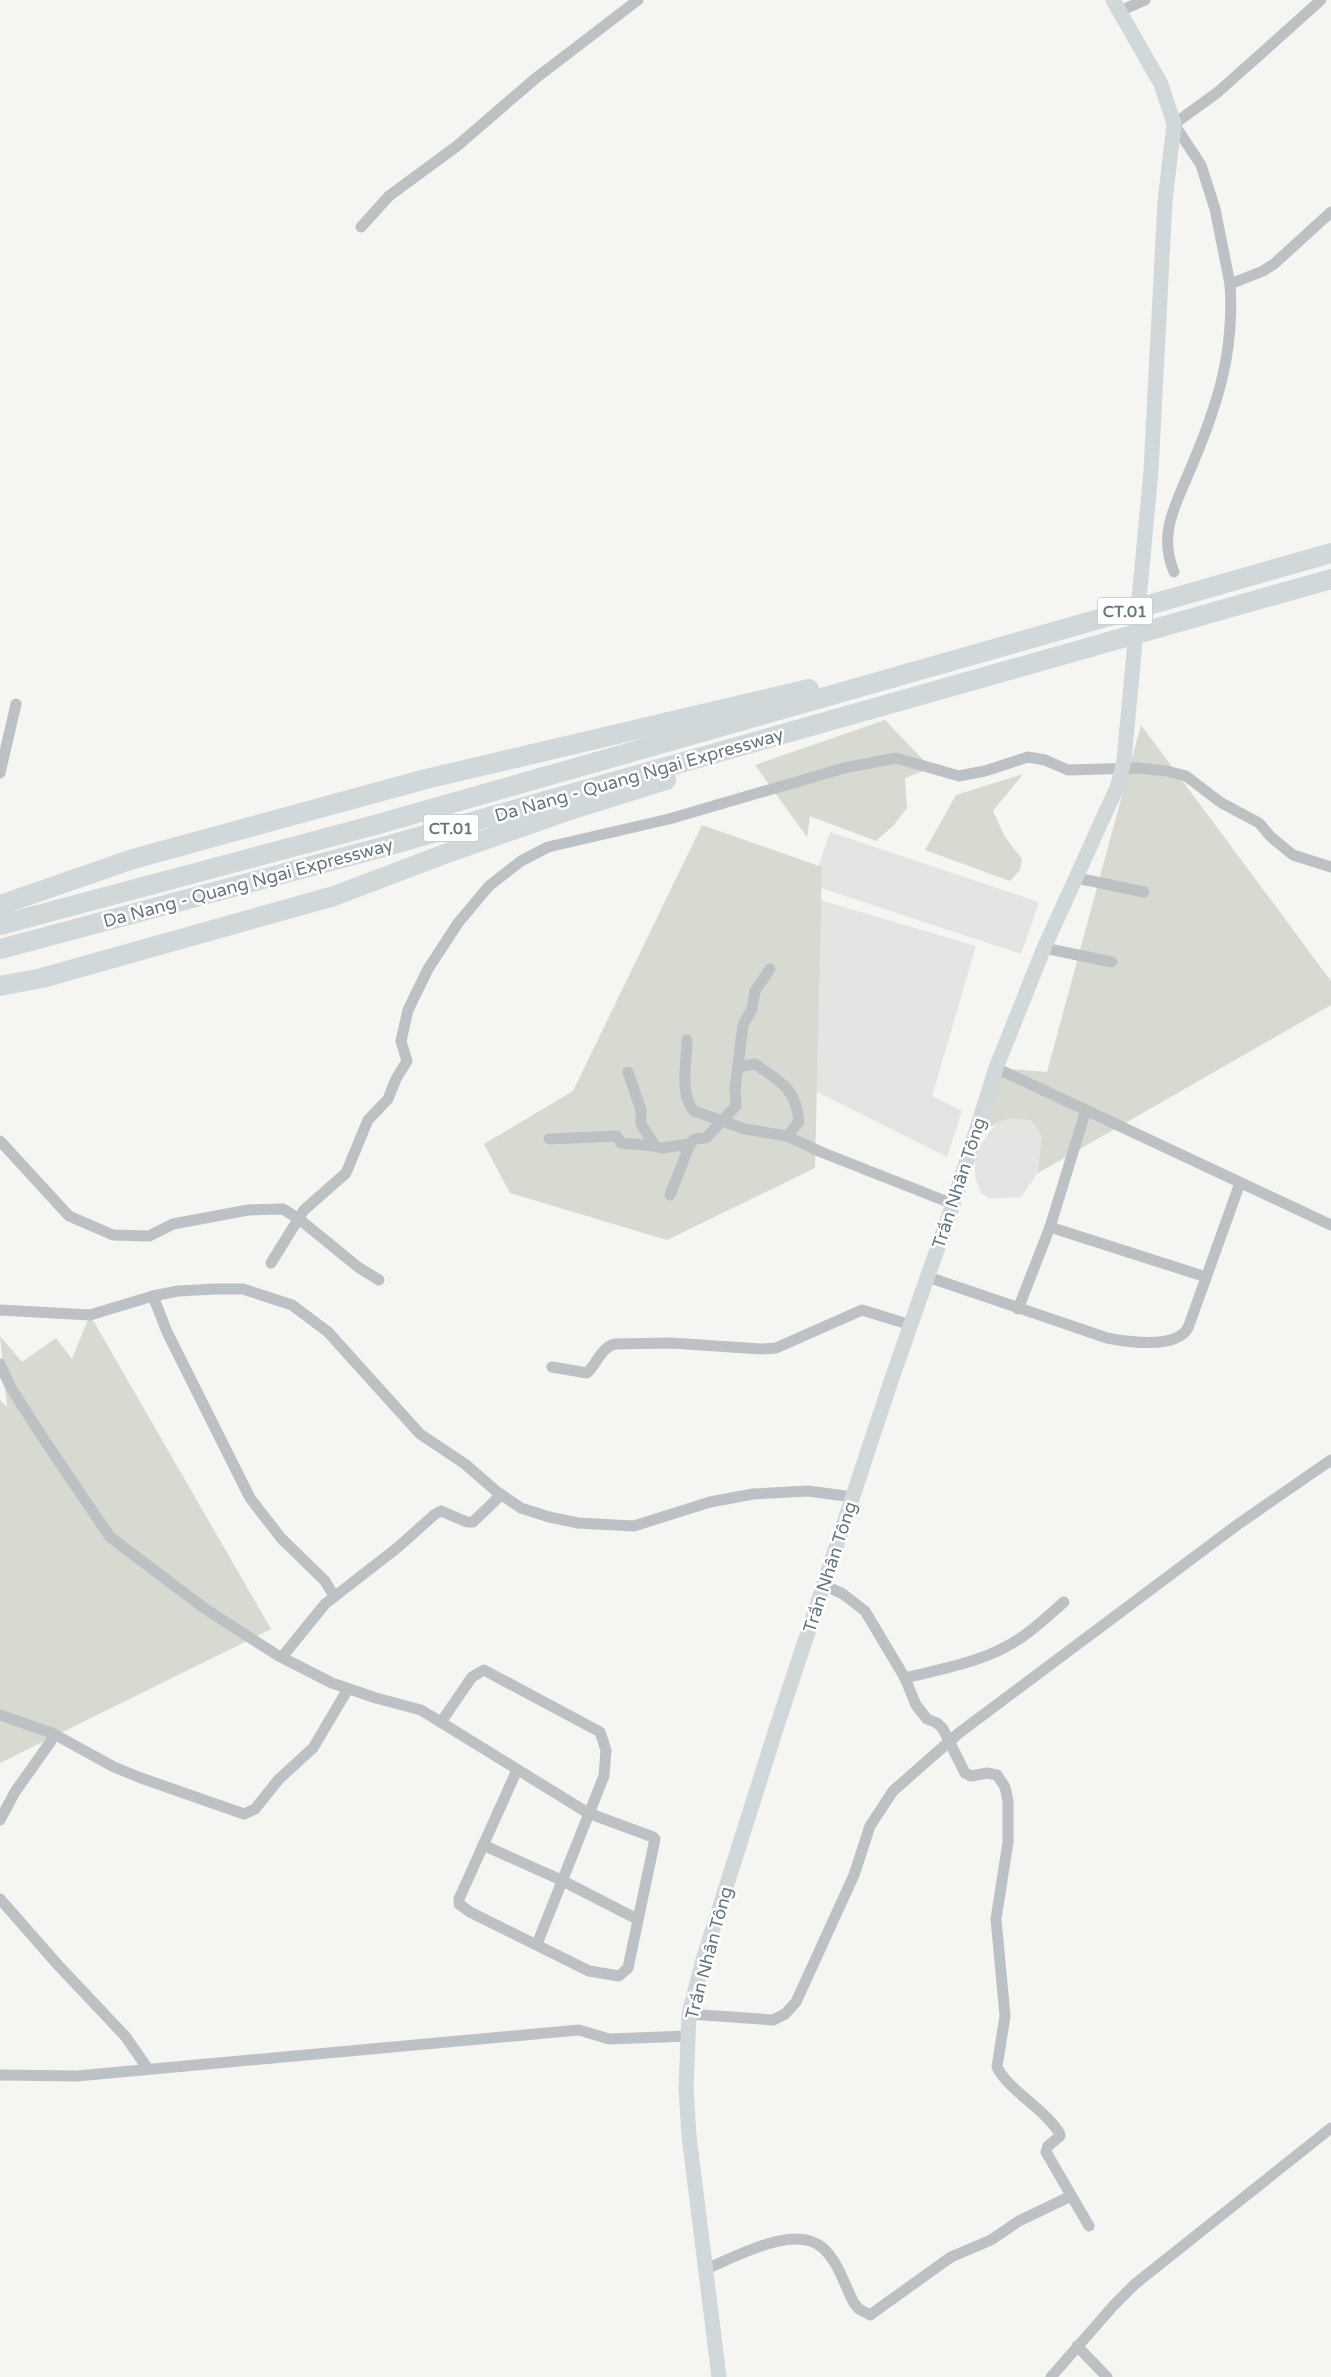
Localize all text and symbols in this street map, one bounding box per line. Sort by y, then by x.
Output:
road number: CT.01 [1098,598,1152,624]
street label: Da Nang - Quang Ngai Expressway [492,723,786,827]
road number: CT.01 [424,814,478,841]
street label: Da Nang - Quang Ngai Expressway [101,834,396,932]
street label: Trần Nhân Tông [927,1115,991,1251]
street label: Trần Nhân Tông [798,1499,862,1635]
street label: Trần Nhân Tông [681,1884,737,2022]

